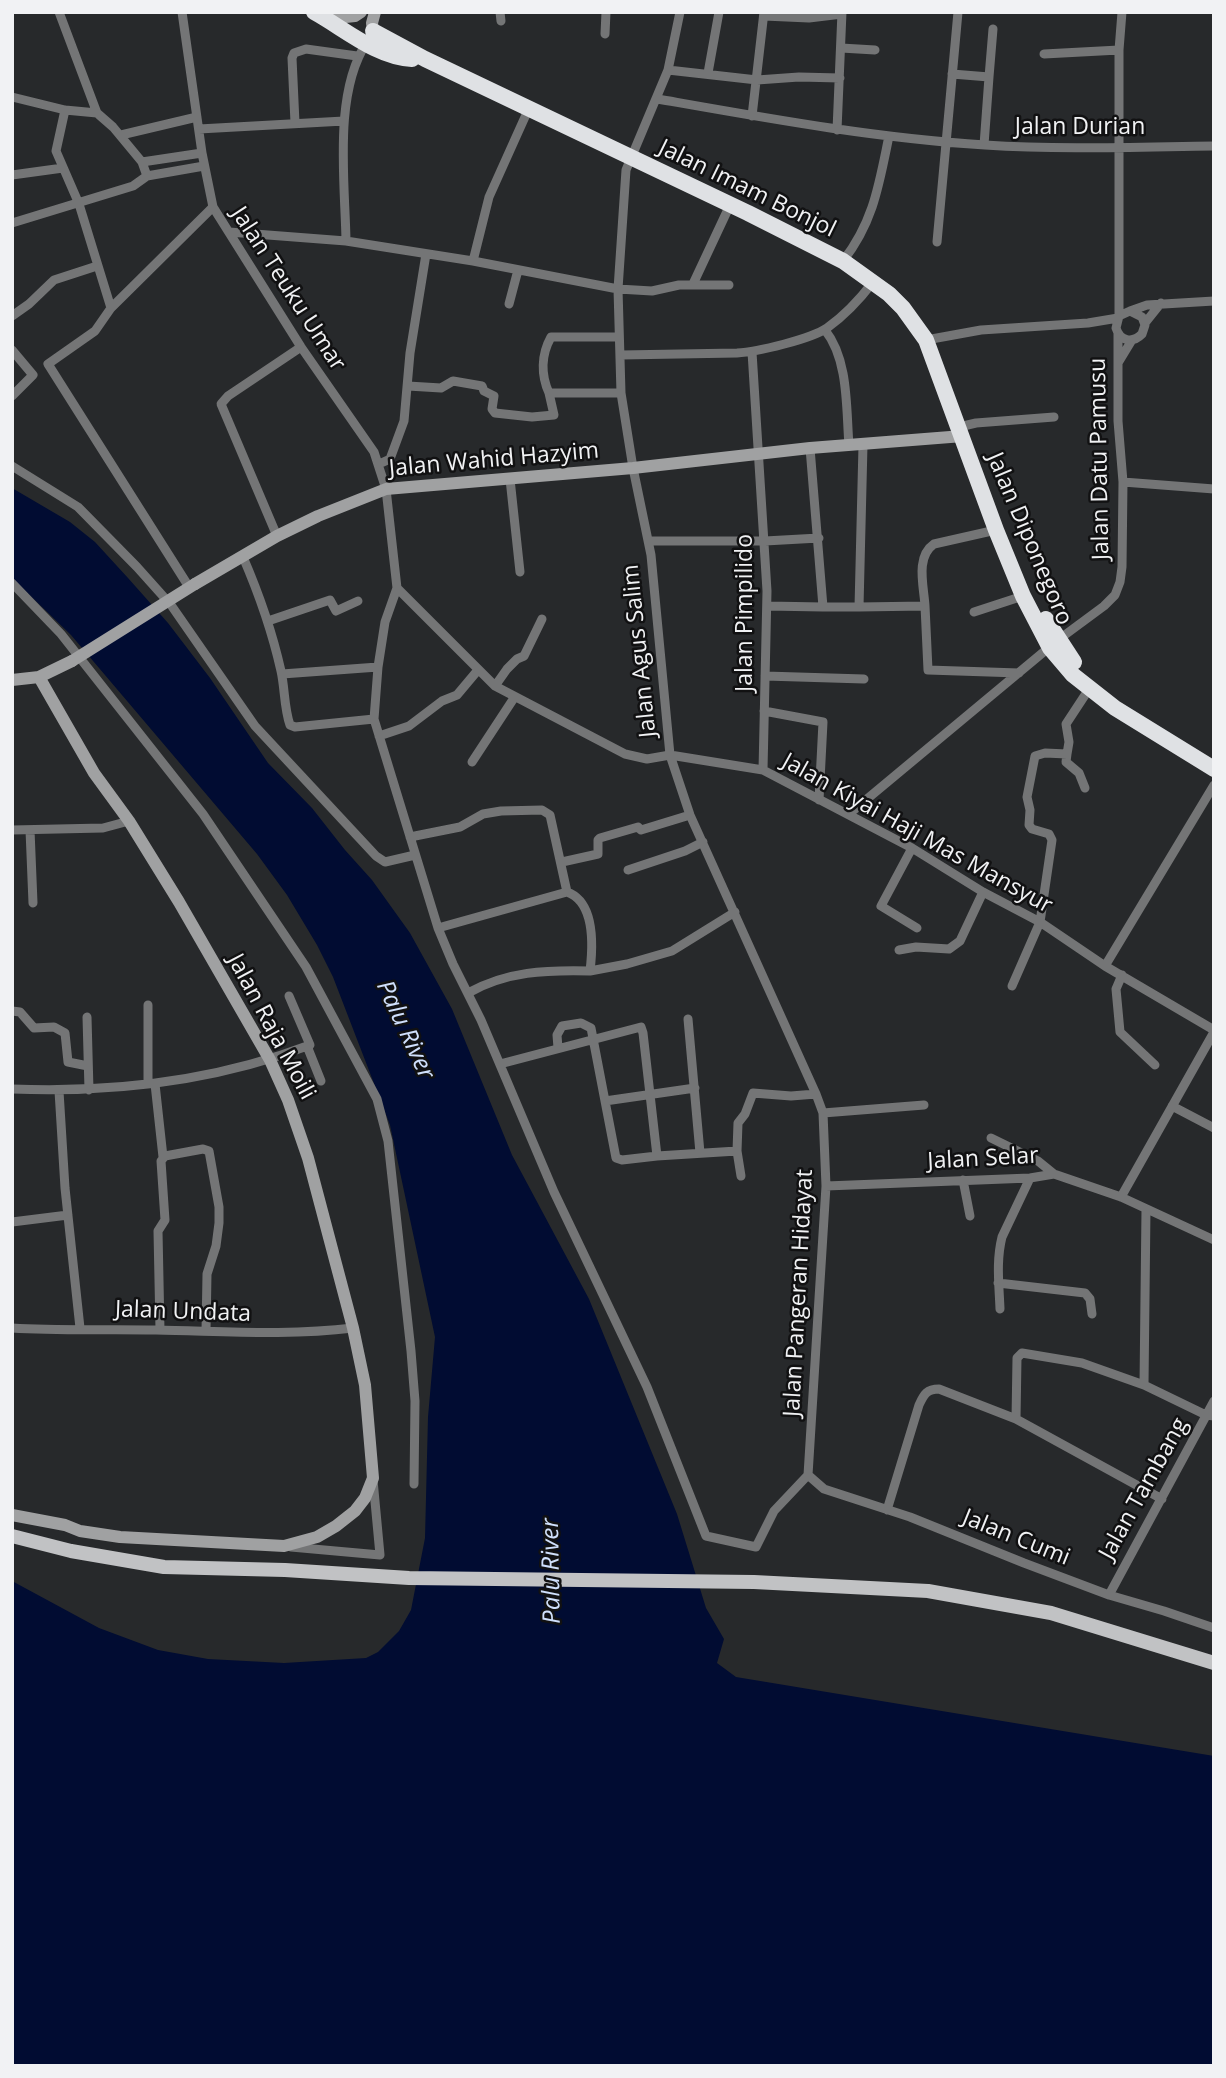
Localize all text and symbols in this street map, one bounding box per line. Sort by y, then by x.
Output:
street label: Jalan Durian [1015,113,1145,141]
street label: Jalan Imam Bonjol [654,134,840,244]
street label: Jalan Teuku Umar [225,202,351,376]
street label: Jalan Datu Pamusu [1084,358,1116,560]
street label: Jalan Wahid Hazyim [388,437,600,483]
street label: Jalan Diponegoro [980,449,1078,629]
street label: Jalan Pimpilido [731,534,759,692]
street label: Jalan Agus Salim [617,563,663,739]
street label: Jalan Kiyai Haji Mas Mansyur [777,748,1057,920]
street label: Jalan Raja Moili [221,949,321,1105]
water label: Palu River [370,976,440,1084]
street label: Jalan Selar [927,1142,1039,1176]
street label: Jalan Pangeran Hidayat [779,1168,819,1418]
street label: Jalan Undata [114,1296,252,1328]
street label: Jalan Tambang [1094,1413,1194,1565]
street label: Jalan Cumi [958,1504,1074,1572]
water label: Palu River [537,1518,567,1624]

